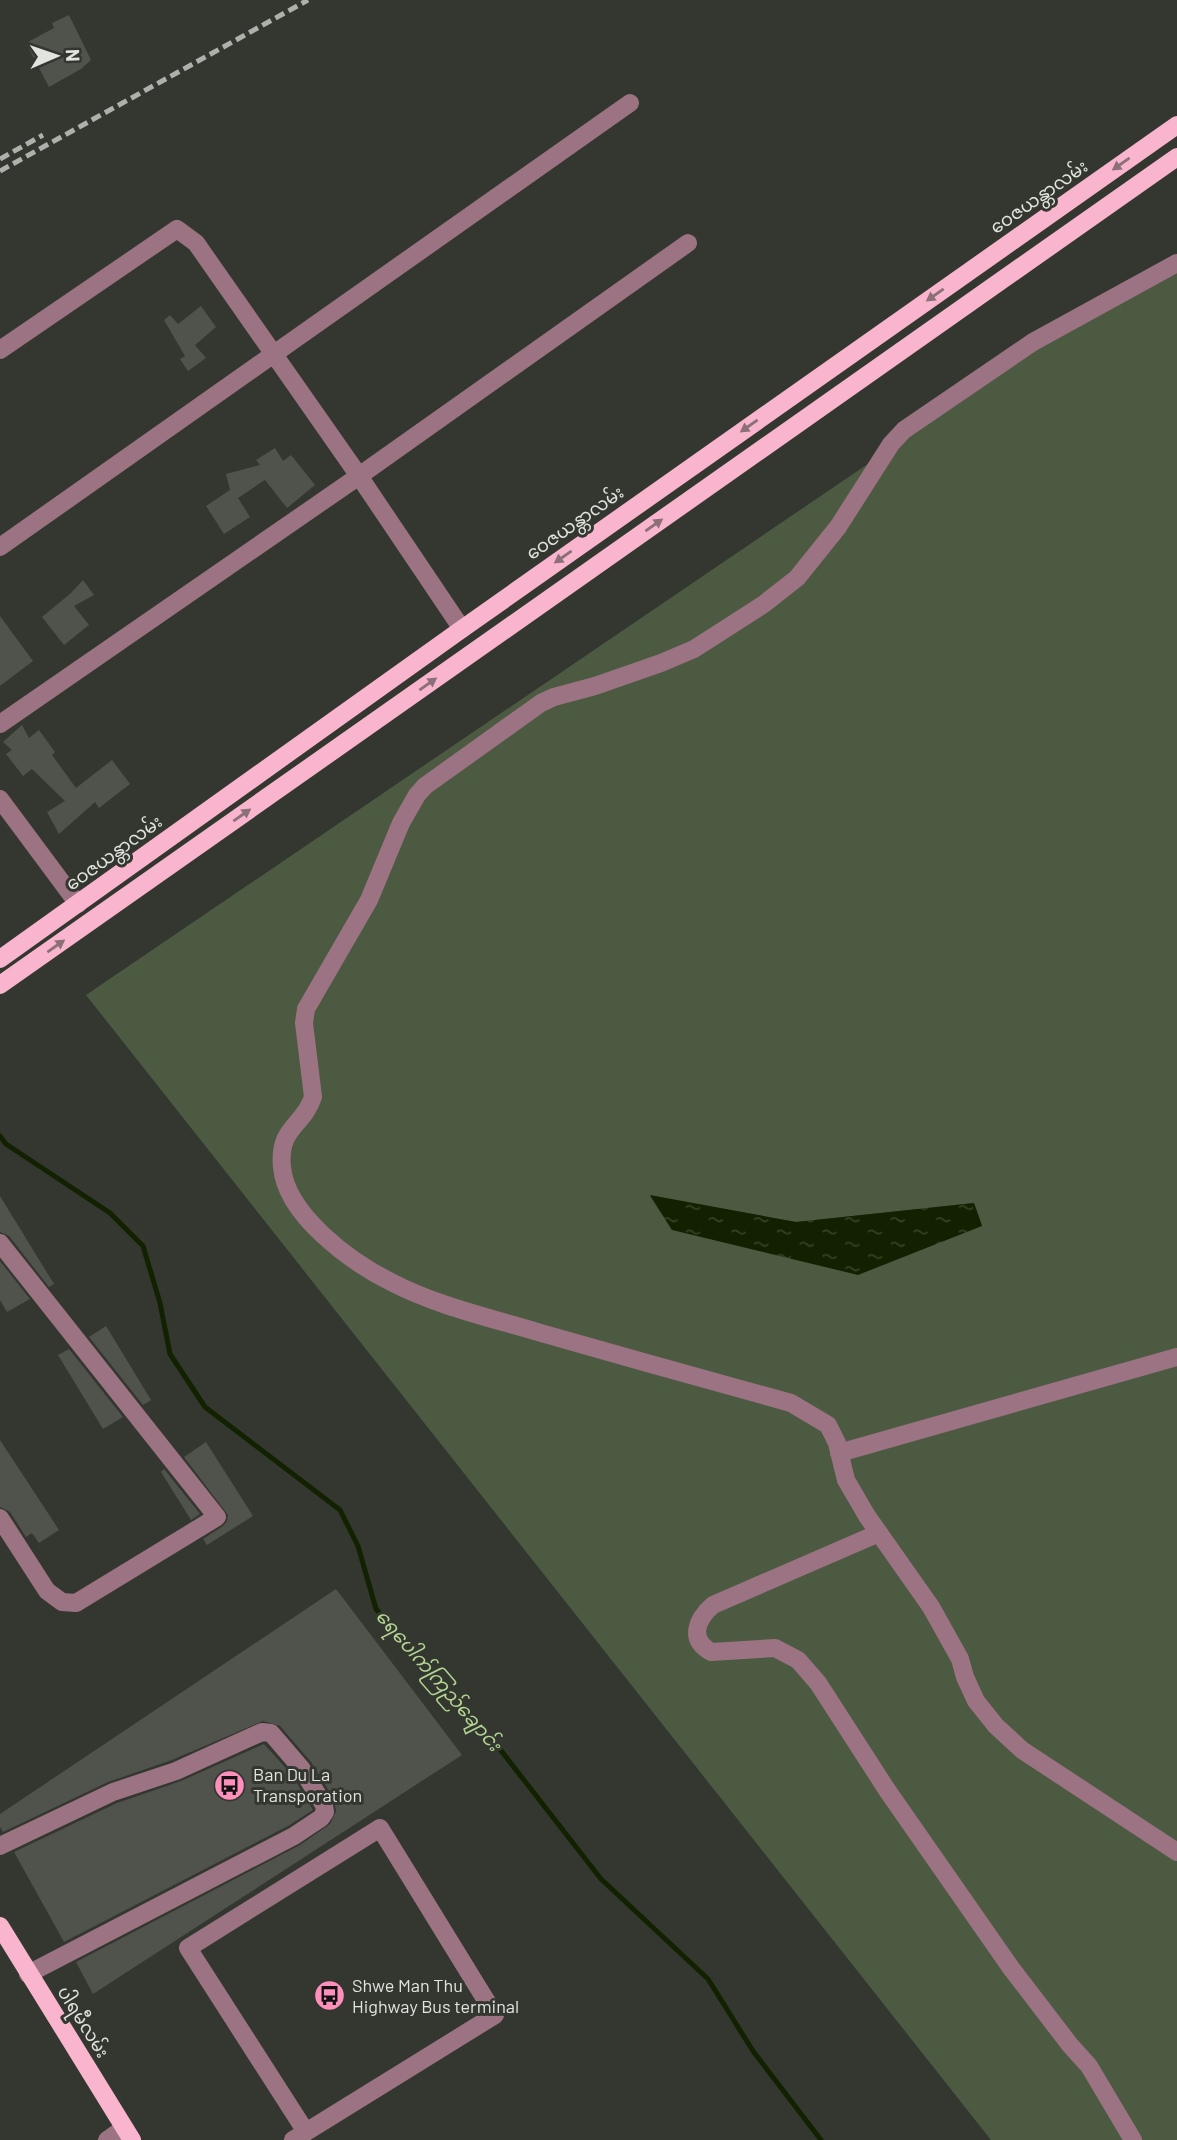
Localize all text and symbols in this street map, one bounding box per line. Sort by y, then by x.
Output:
north arrow [21,21,91,91]
text: N [62,49,85,62]
street label: ဝေဇယန္တာလမ်း [985,154,1094,242]
one-way arrow [1112,157,1130,171]
one-way arrow [926,288,944,302]
one-way arrow [740,419,758,433]
street label: ဝေဇယန္တာလမ်း [521,480,630,568]
one-way arrow [645,518,663,532]
one-way arrow [554,550,572,564]
one-way arrow [419,677,437,691]
one-way arrow [233,808,251,822]
street label: ဝေဇယန္တာလမ်း [60,809,169,899]
one-way arrow [47,939,65,953]
water label: ရေပေါက်ကြည်ချောင်း [368,1604,509,1759]
place label: Ban Du La Transporation [253,1763,362,1806]
bus stop icon: Ban Du La Transporation [213,1768,247,1802]
place label: Shwe Man Thu Highway Bus terminal [352,1974,519,2017]
bus stop icon: Shwe Man Thu Highway Bus terminal [312,1979,346,2013]
street label: ပါရမီလမ်း [49,1981,116,2064]

